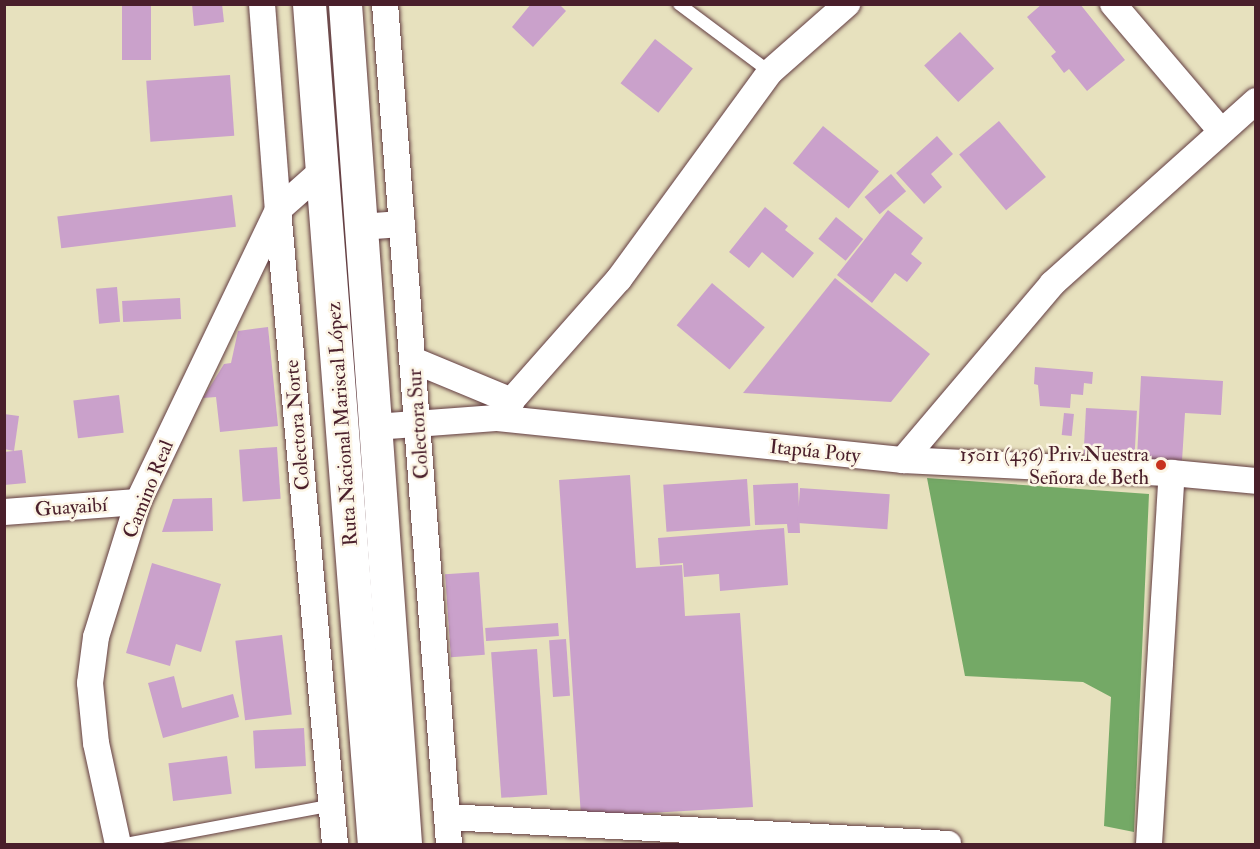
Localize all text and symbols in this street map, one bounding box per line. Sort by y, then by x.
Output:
street label: Ruta Nacional Mariscal López [321,301,363,547]
street label: Colectora Norte [279,359,315,491]
street label: Colectora Sur [402,368,434,480]
street label: Itapúa Poty [768,434,862,468]
street label: Camino Real [117,436,179,542]
place label: 15011 (436) Priv.Nuestra Señora de Beth [960,442,1149,489]
marker: 15011 (436) Priv.Nuestra Señora de Beth [1154,458,1168,472]
street label: Guayaibí [34,493,108,521]

